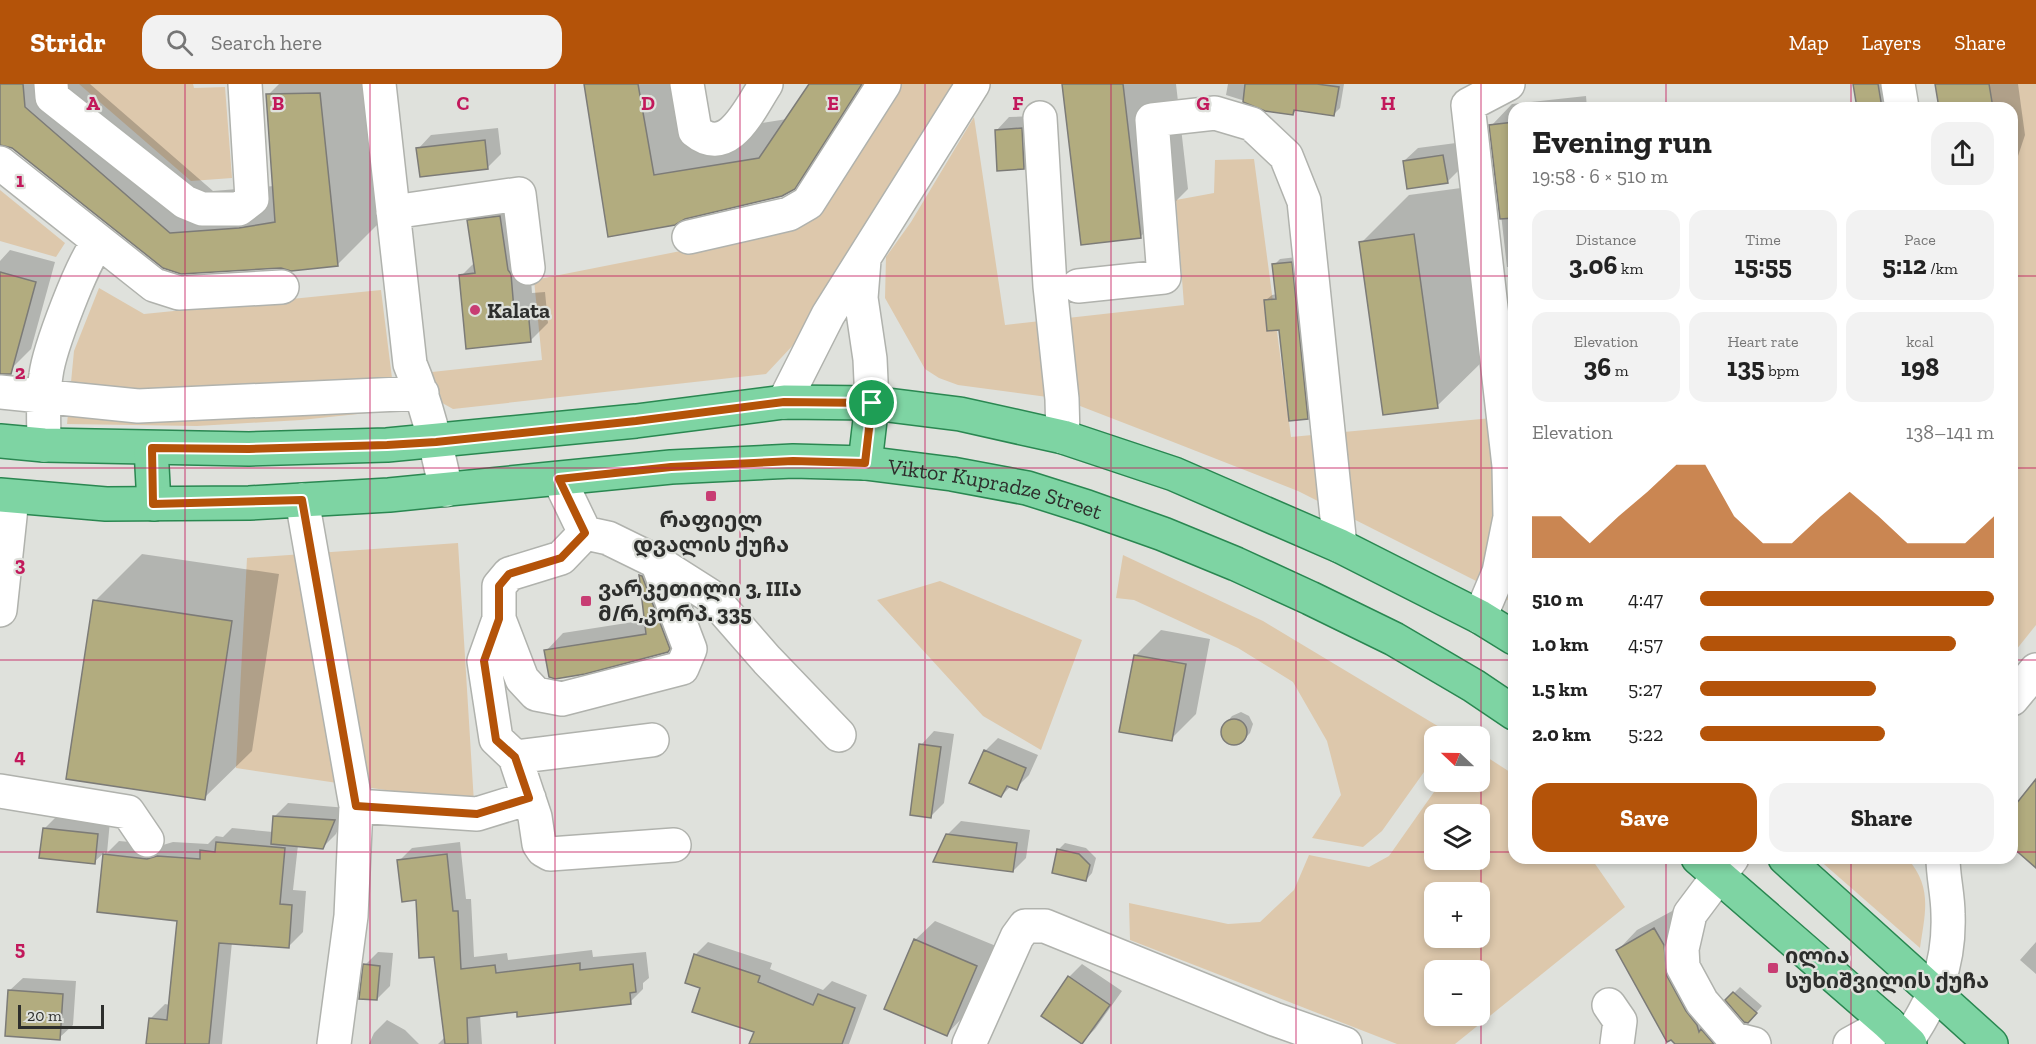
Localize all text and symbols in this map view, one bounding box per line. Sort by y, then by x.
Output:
search box [142,15,562,69]
text: Stridr [30,26,106,59]
icon: search [163,26,196,59]
text: Search here [211,29,322,56]
text: Map [1789,30,1829,55]
text: Layers [1862,30,1921,55]
text: Share [1954,30,2006,55]
text: A [86,91,100,115]
text: B [272,91,284,115]
text: C [457,91,470,115]
text: D [641,91,655,115]
text: E [827,91,839,115]
text: F [1012,91,1024,115]
text: G [1196,91,1210,115]
text: H [1380,91,1396,115]
text: Evening run [1532,122,1712,161]
button: share [1931,122,1994,185]
text: 19:58 · 6 × 510 m [1532,164,1668,188]
text: 1 [16,168,24,192]
text: Distance [1576,230,1636,249]
text: Time [1745,230,1781,249]
text: Pace [1904,230,1936,249]
text: 3.06 [1569,249,1617,281]
text: 15:55 [1734,249,1792,281]
text: 5:12 [1882,249,1927,281]
text: km [1617,259,1643,278]
text: /km [1927,259,1958,278]
place label: Kalata [487,297,550,324]
marker: Kalata [468,303,482,317]
text: Elevation [1574,332,1638,351]
text: Heart rate [1727,332,1799,351]
text: kcal [1906,332,1934,351]
text: 36 [1583,351,1611,383]
text: 135 [1727,351,1765,383]
text: 198 [1901,351,1939,383]
text: 2 [15,360,26,384]
text: m [1611,361,1629,380]
text: bpm [1765,361,1799,380]
pin [846,377,897,428]
icon: arrive [855,386,888,419]
text: Elevation [1532,420,1613,444]
text: 138–141 m [1906,420,1994,444]
street label: Viktor Kupradze Street [886,452,1107,525]
marker: რაფიელ დვალის ქუჩა [704,489,718,503]
place label: რაფიელ დვალის ქუჩა [633,506,789,558]
text: 3 [15,552,26,576]
place label: ვარკეთილი 3, IIIა მ/რ,კორპ. 335 [598,575,802,627]
text: 510 m [1532,587,1583,611]
text: 4:47 [1628,587,1663,611]
marker: ვარკეთილი 3, IIIა მ/რ,კორპ. 335 [579,594,593,608]
text: 1.0 km [1532,632,1588,656]
text: 4:57 [1628,632,1663,656]
text: 1.5 km [1532,677,1587,701]
text: 5:27 [1628,677,1662,701]
text: 2.0 km [1532,722,1591,746]
text: 5:22 [1628,722,1663,746]
north arrow [1424,726,1490,792]
map controls [1424,726,1490,1026]
text: 4 [14,744,26,768]
button: Save [1532,783,1757,852]
button: Share [1769,783,1994,852]
button: layers [1424,804,1490,870]
button: + [1424,882,1490,948]
text: 5 [15,936,25,960]
place label: ილია სუხიშვილის ქუჩა [1785,942,1989,994]
button: − [1424,960,1490,1026]
marker: ილია სუხიშვილის ქუჩა [1766,961,1780,975]
scale bar [18,1002,104,1030]
text: 20 m [27,1006,62,1025]

